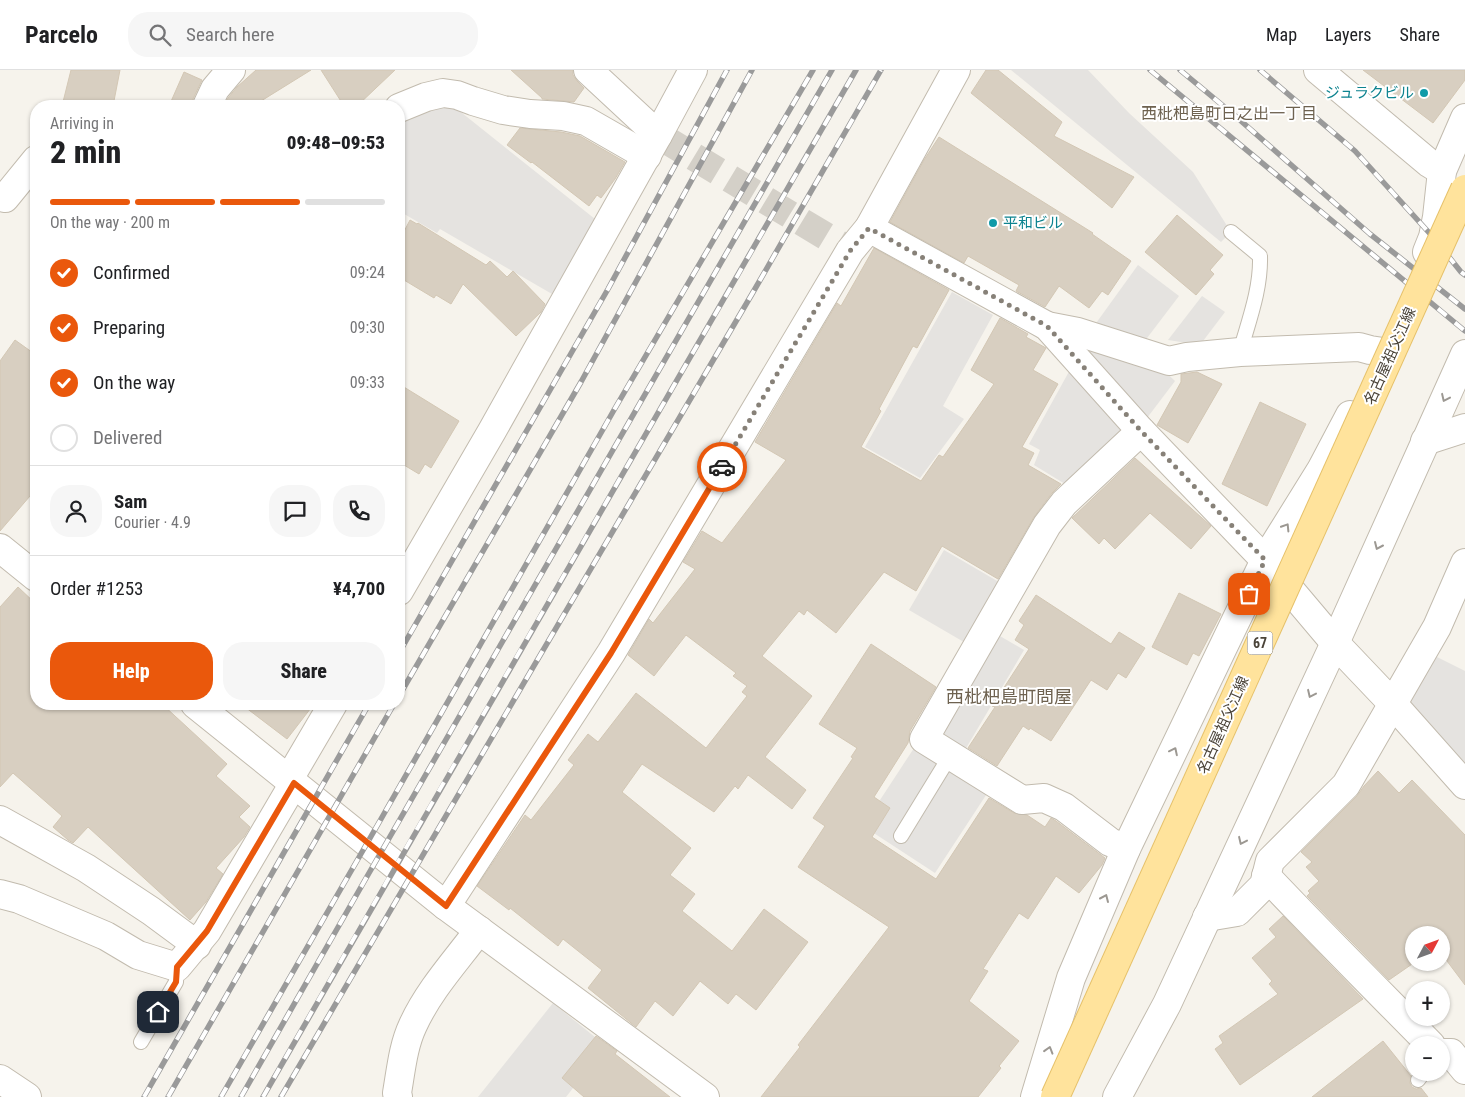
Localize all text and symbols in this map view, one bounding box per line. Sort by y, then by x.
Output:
search box [128,12,478,57]
text: Parcelo [25,21,98,49]
icon: search [146,21,174,49]
text: Search here [186,23,274,46]
text: Map [1266,24,1297,45]
text: Layers [1325,24,1372,45]
text: Share [1400,24,1440,45]
place label: ジュラクビル [1325,84,1414,102]
marker: ジュラクビル [1418,87,1430,99]
district label: 西枇杷島町日之出一丁目 [1141,104,1317,123]
text: Arriving in [50,114,114,133]
text: 09:48–09:53 [287,131,385,154]
text: 2 min [50,133,121,171]
text: On the way · 200 m [50,213,170,232]
place label: 平和ビル [1003,214,1063,232]
marker: 平和ビル [987,217,999,229]
icon: check [50,259,78,287]
text: Confirmed [93,261,170,284]
text: 09:24 [350,263,385,282]
street label: 名古屋祖父江線 [1360,304,1420,408]
icon: check [50,314,78,342]
text: Preparing [93,316,165,339]
text: 09:30 [350,318,385,337]
icon: check [50,369,78,397]
text: On the way [93,371,175,394]
text: 09:33 [350,373,385,392]
one-way arrow [1440,393,1451,402]
text: Delivered [93,426,162,449]
courier [697,442,747,492]
icon: car [708,453,736,481]
button: person [50,485,102,537]
button: chat [269,485,321,537]
button: phone [333,485,385,537]
text: Sam [114,490,147,513]
text: Courier · 4.9 [114,513,191,532]
one-way arrow [1279,524,1289,533]
one-way arrow [1374,541,1384,550]
pin [1228,573,1270,615]
text: Order #1253 [50,577,143,600]
text: ¥4,700 [333,577,385,600]
icon: bag [1235,580,1263,608]
road number: 67 [1248,632,1272,654]
button: Help [50,642,213,700]
button: Share [223,642,385,700]
street label: 名古屋祖父江線 [1193,673,1253,777]
district label: 西枇杷島町問屋 [946,686,1072,707]
one-way arrow [1306,689,1317,698]
one-way arrow [1167,747,1177,756]
one-way arrow [1237,836,1248,845]
one-way arrow [1098,894,1109,903]
north arrow [1405,926,1450,971]
map controls [1405,926,1450,1081]
button: + [1405,981,1450,1026]
pin [137,991,179,1033]
icon: home [144,998,172,1026]
button: − [1405,1036,1450,1081]
one-way arrow [1044,1047,1054,1055]

